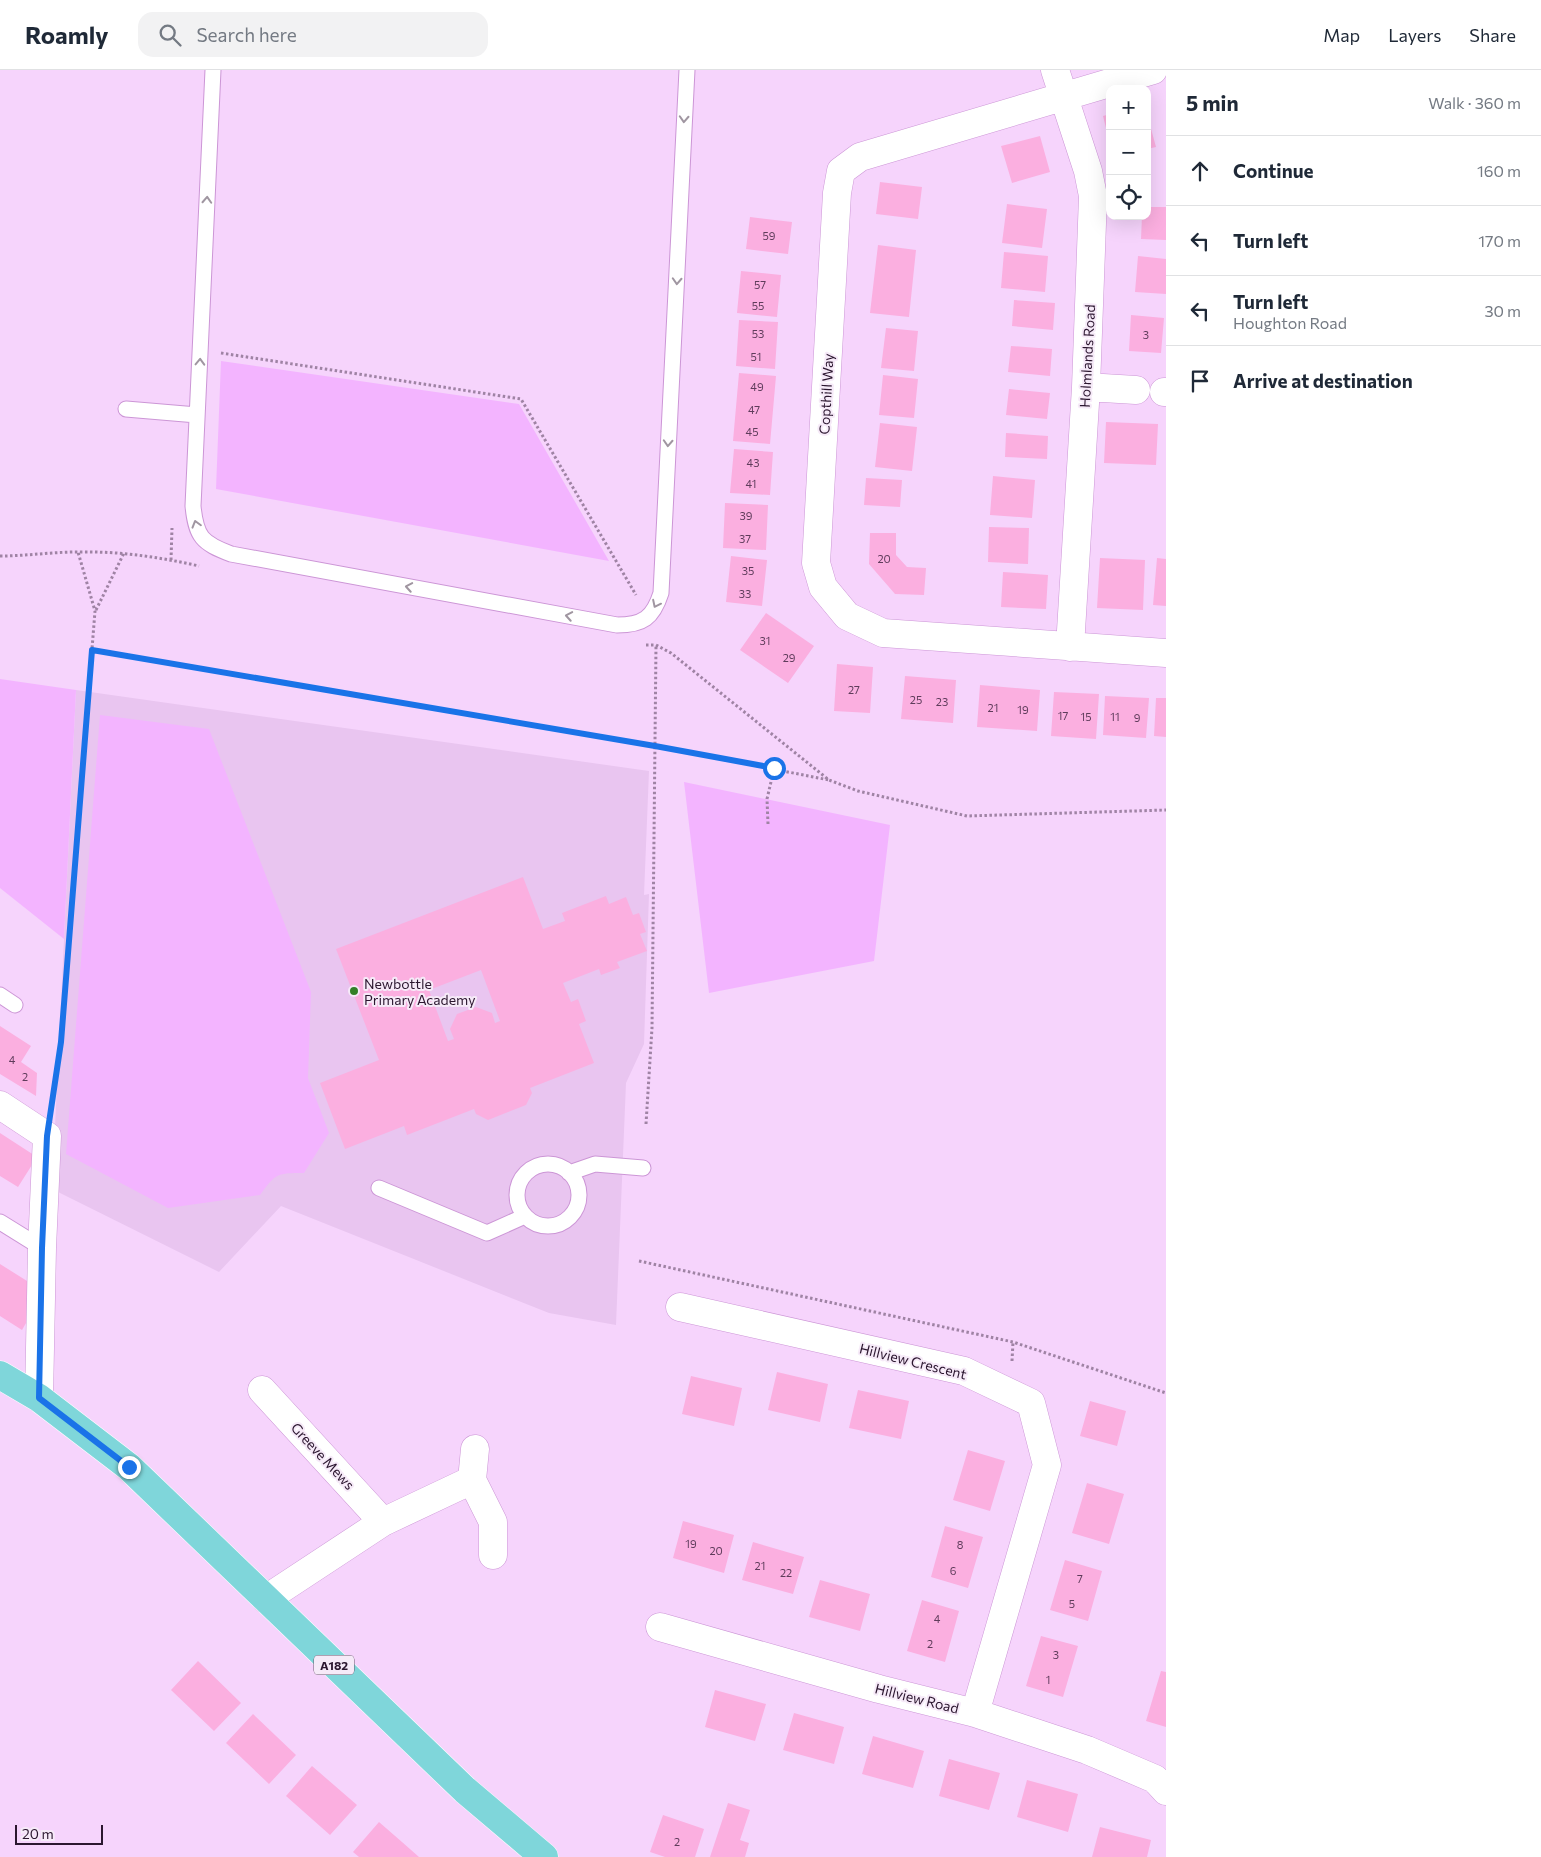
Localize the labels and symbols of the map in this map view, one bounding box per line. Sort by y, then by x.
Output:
one-way arrow [679,115,690,123]
one-way arrow [202,196,212,204]
house number: 59 [763,229,776,242]
one-way arrow [671,277,682,285]
house number: 57 [754,278,766,291]
house number: 55 [752,299,764,312]
street label: Holmlands Road [1076,304,1098,408]
house number: 53 [752,327,764,340]
house number: 3 [1143,328,1149,341]
house number: 51 [750,350,762,363]
street label: Copthill Way [815,353,837,435]
one-way arrow [194,358,205,366]
house number: 49 [750,380,764,393]
house number: 47 [748,403,760,416]
house number: 45 [746,425,758,438]
one-way arrow [663,440,674,448]
house number: 43 [747,456,759,469]
house number: 41 [746,477,756,490]
house number: 39 [740,509,753,522]
one-way arrow [192,520,202,529]
house number: 37 [739,532,751,545]
house number: 20 [877,552,891,565]
house number: 35 [742,564,754,577]
one-way arrow [405,582,414,593]
house number: 33 [739,587,751,600]
one-way arrow [652,599,662,608]
one-way arrow [565,612,574,622]
house number: 31 [760,634,770,647]
house number: 29 [783,651,796,664]
house number: 27 [848,683,860,696]
house number: 25 [910,693,922,706]
house number: 23 [936,695,948,708]
house number: 21 [988,701,998,714]
house number: 19 [1017,703,1029,716]
house number: 17 [1058,709,1068,722]
house number: 15 [1080,710,1092,723]
house number: 11 [1110,710,1120,723]
house number: 9 [1134,711,1141,724]
route start [763,757,786,780]
place label: Newbottle Primary Academy [364,975,475,1008]
marker: Newbottle Primary Academy [348,985,360,997]
house number: 4 [9,1053,16,1066]
house number: 2 [22,1070,28,1083]
street label: Hillview Crescent [858,1339,969,1383]
street label: Greeve Mews [288,1419,358,1493]
route end [118,1456,141,1479]
house number: 19 [685,1537,697,1550]
house number: 8 [957,1538,964,1551]
house number: 20 [709,1544,723,1557]
house number: 21 [755,1559,765,1572]
house number: 6 [950,1564,957,1577]
house number: 22 [780,1566,792,1579]
house number: 7 [1077,1572,1083,1585]
house number: 5 [1069,1597,1075,1610]
house number: 4 [934,1612,941,1625]
house number: 2 [927,1637,933,1650]
house number: 3 [1053,1648,1059,1661]
road number: A182 [314,1656,354,1674]
house number: 1 [1046,1673,1050,1686]
street label: Hillview Road [873,1679,961,1717]
scale bar [15,1822,102,1845]
house number: 2 [674,1835,680,1848]

